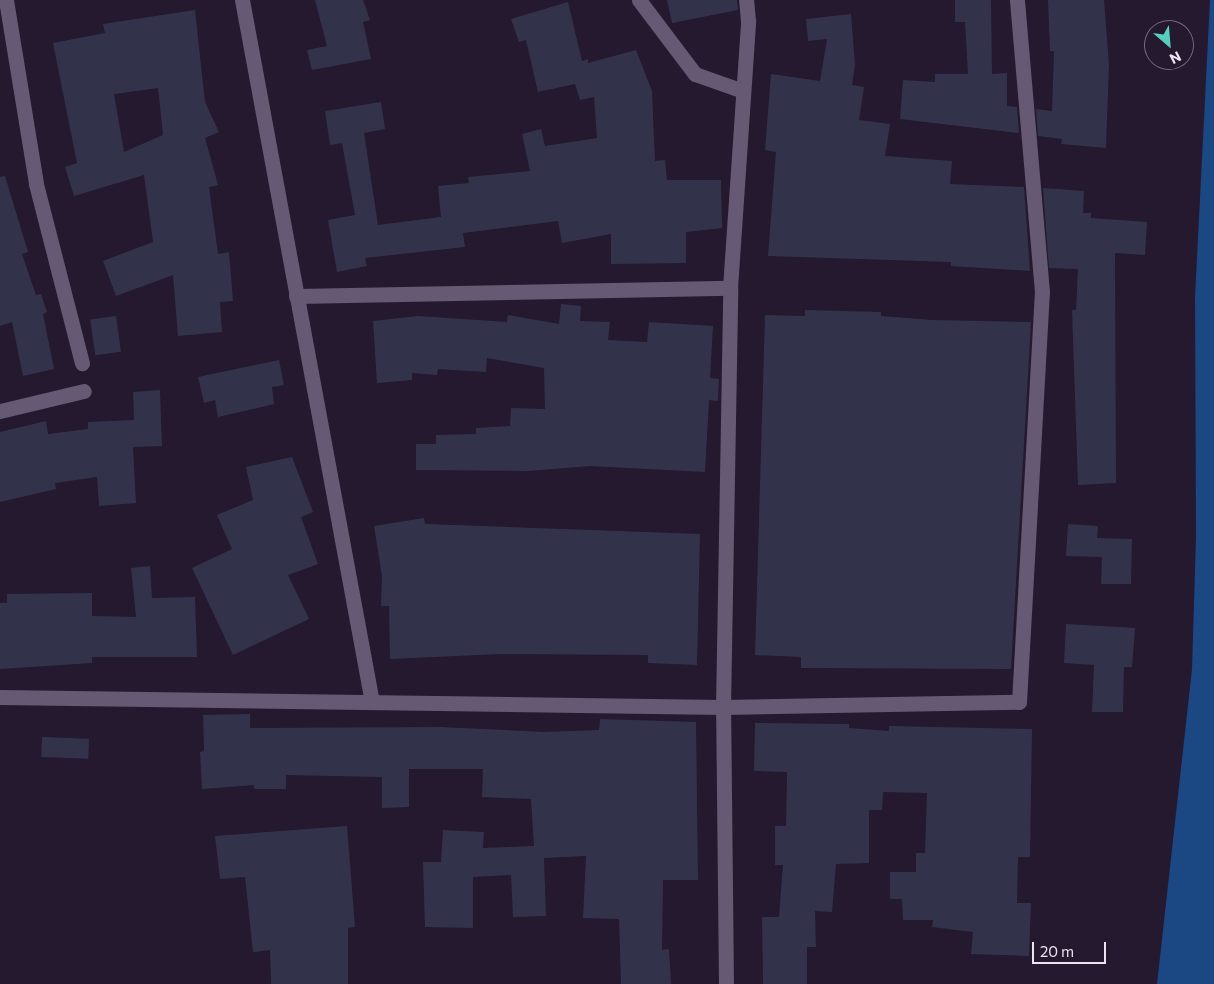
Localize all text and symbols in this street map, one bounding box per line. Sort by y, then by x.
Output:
north arrow [1144,20,1194,70]
text: N [1167,48,1184,68]
scale bar [1034,932,1108,964]
text: 20 m [1040,942,1074,960]

